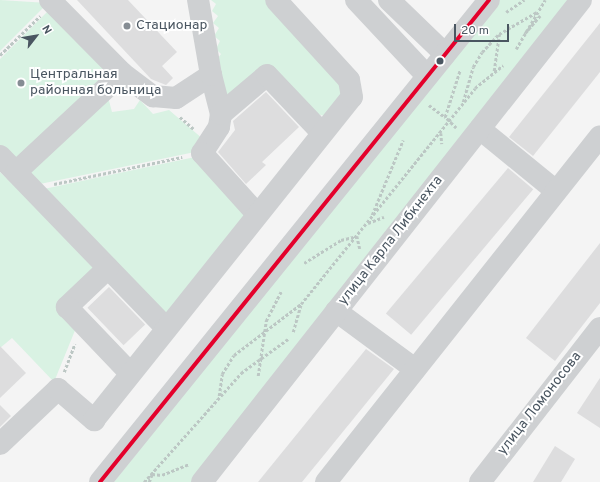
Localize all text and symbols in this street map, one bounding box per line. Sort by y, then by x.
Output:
north arrow [16,16,56,56]
scale bar [456,16,511,42]
place label: Стационар [136,18,207,34]
marker: Стационар [121,20,133,32]
text: N [38,23,54,37]
text: 20 m [461,23,489,39]
unlabelled marker [435,56,445,66]
place label: Центральная районная больница [30,67,161,100]
marker: Центральная районная больница [15,77,27,89]
street label: улица Карла Либкнехта [335,173,447,309]
street label: улица Ломоносова [495,349,585,459]

